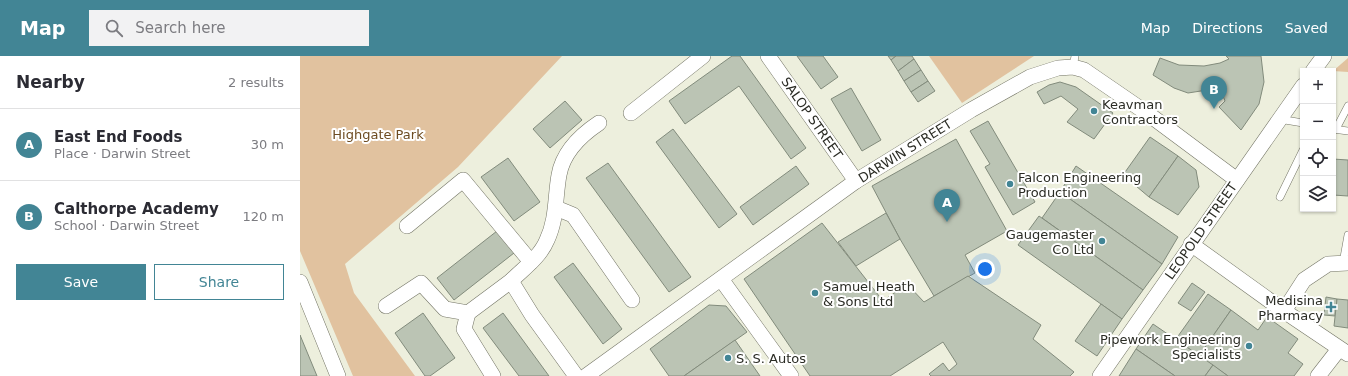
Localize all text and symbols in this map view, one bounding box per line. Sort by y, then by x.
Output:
search box [89,10,369,46]
text: Map [20,17,65,39]
icon: search [103,17,125,39]
text: Search here [135,19,225,37]
text: Map [1141,20,1170,36]
text: Directions [1192,20,1263,36]
text: Saved [1285,20,1328,36]
map controls [1300,68,1336,212]
button: + [1300,68,1336,104]
text: Nearby [16,72,85,92]
street label: SALOP STREET [778,74,846,162]
text: 2 results [228,75,284,90]
pin: B [1201,76,1227,109]
place label: Keavman Contractors [1102,97,1178,127]
button: − [1300,104,1336,140]
marker: Keavman Contractors [1089,106,1099,116]
street label: DARWIN STREET [856,116,955,186]
park label: Highgate Park [332,127,424,142]
text: East End Foods [54,128,183,146]
text: A [24,137,34,152]
text: 30 m [251,137,284,152]
button: locate [1300,140,1336,176]
text: Place · Darwin Street [54,146,190,161]
place label: Falcon Engineering Production [1018,170,1141,200]
button: layers [1300,176,1336,212]
marker: Falcon Engineering Production [1005,179,1015,189]
street label: LEOPOLD STREET [1162,180,1240,282]
pin: A [934,189,960,222]
text: Calthorpe Academy [54,200,219,218]
text: B [24,209,34,224]
text: 120 m [242,209,284,224]
text: School · Darwin Street [54,218,199,233]
place label: Gaugemaster Co Ltd [1006,227,1095,257]
marker: Gaugemaster Co Ltd [1097,236,1107,246]
your location [975,259,995,279]
button: Save [16,264,146,300]
button: Share [154,264,284,300]
place label: Samuel Heath & Sons Ltd [823,279,915,309]
marker: Samuel Heath & Sons Ltd [810,288,820,298]
place label: Medisina Pharmacy [1258,293,1323,323]
marker: Medisina Pharmacy [1326,302,1336,312]
place label: Pipework Engineering Specialists [1100,332,1241,362]
marker: Pipework Engineering Specialists [1244,341,1254,351]
place label: S. S. Autos [736,351,806,366]
marker: S. S. Autos [723,353,733,363]

